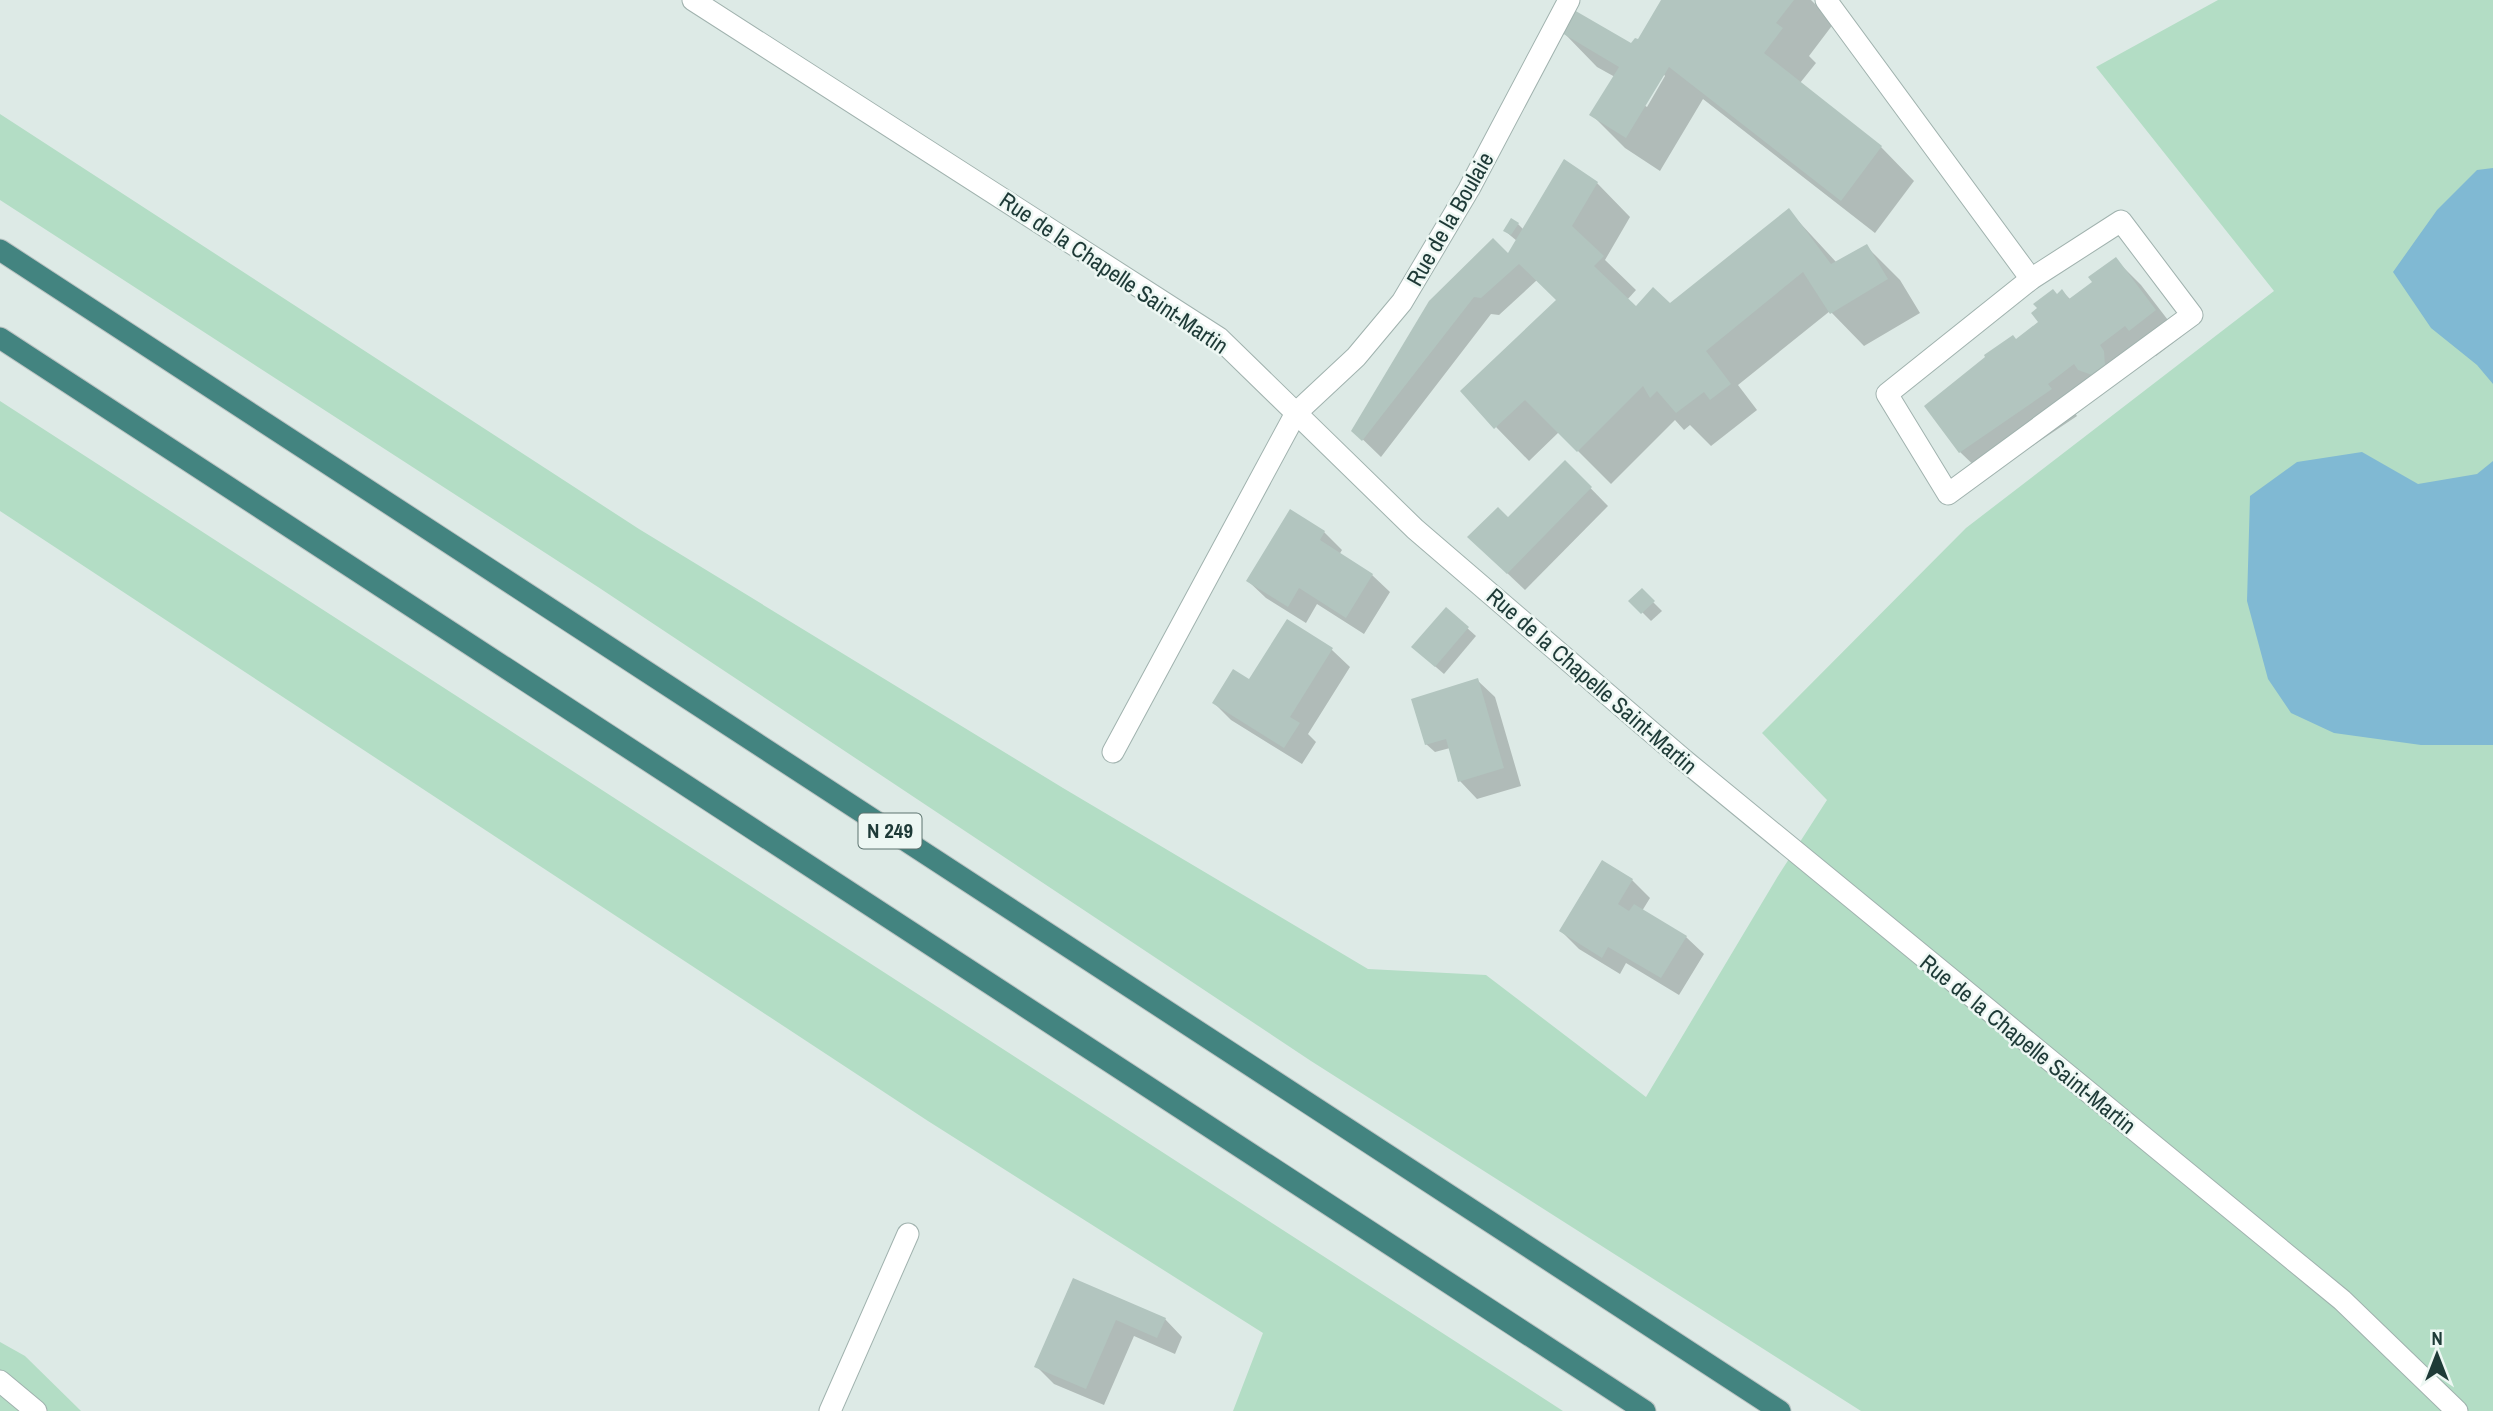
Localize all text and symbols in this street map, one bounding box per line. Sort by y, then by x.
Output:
street label: Rue de la Boulaie [1399,146,1500,291]
street label: Rue de la Chapelle Saint-Martin [994,184,1235,361]
street label: Rue de la Chapelle Saint-Martin [1480,581,1704,781]
road number: N 249 [858,814,922,848]
street label: Rue de la Chapelle Saint-Martin [1914,947,2143,1140]
north arrow [2402,1320,2472,1390]
text: N [2431,1325,2443,1351]

